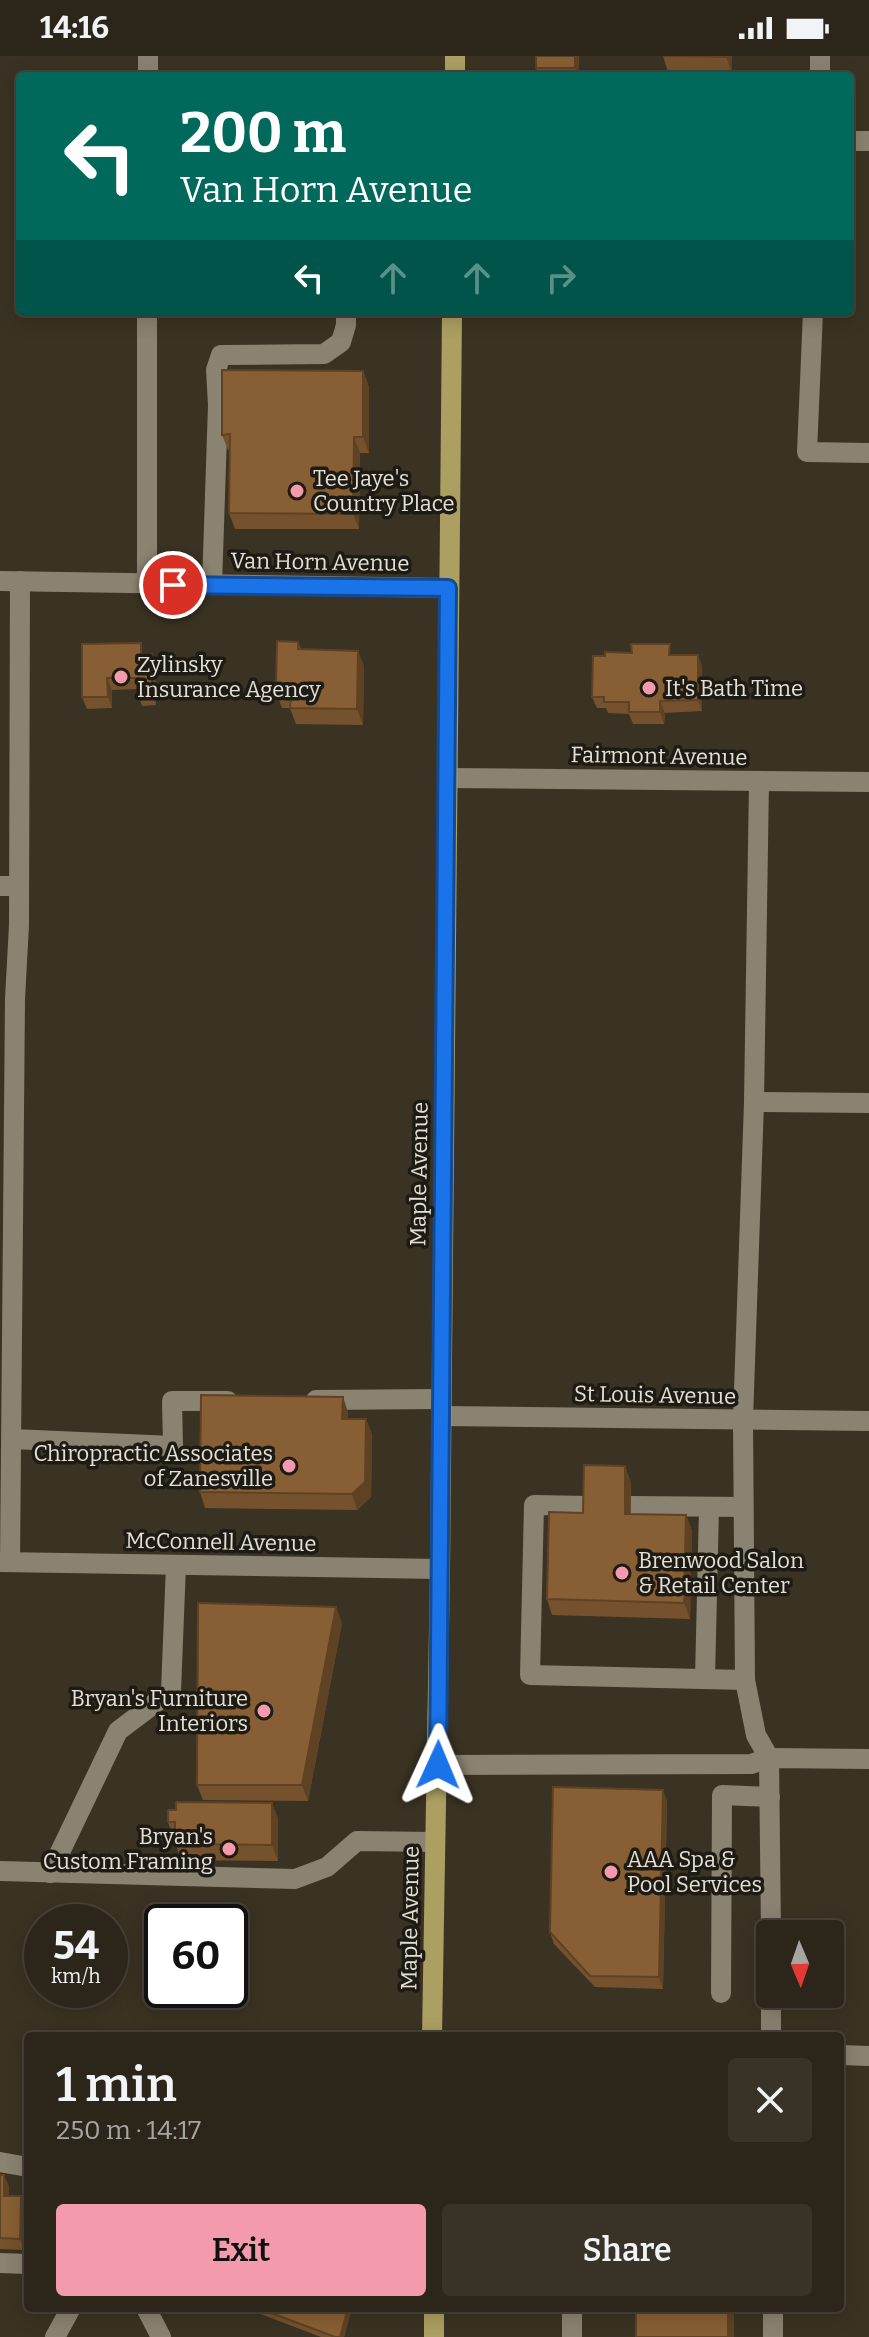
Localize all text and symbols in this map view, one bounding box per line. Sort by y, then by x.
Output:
text: 14:16 [40,10,109,46]
text: 200 m [180,100,346,167]
icon: left [48,104,152,208]
text: Van Horn Avenue [180,168,472,212]
icon: left [287,256,331,300]
icon: ahead [371,256,415,300]
icon: ahead [455,256,499,300]
icon: right [539,256,583,300]
place label: Tee Jaye's Country Place [313,465,455,517]
marker: Tee Jaye's Country Place [288,482,306,500]
street label: Van Horn Avenue [230,547,410,577]
pin [139,551,207,619]
icon: arrive [151,563,195,607]
place label: Zylinsky Insurance Agency [137,651,321,703]
marker: Zylinsky Insurance Agency [112,668,130,686]
place label: It's Bath Time [665,675,803,702]
marker: It's Bath Time [640,679,658,697]
street label: Fairmont Avenue [570,741,748,771]
street label: Maple Avenue [404,1102,434,1246]
street label: St Louis Avenue [574,1380,736,1410]
place label: Chiropractic Associates of Zanesville [34,1440,273,1492]
marker: Chiropractic Associates of Zanesville [280,1457,298,1475]
street label: McConnell Avenue [125,1527,317,1557]
place label: Brenwood Salon & Retail Center [638,1547,804,1599]
marker: Brenwood Salon & Retail Center [613,1564,631,1582]
place label: Bryan's Furniture Interiors [71,1685,248,1737]
marker: Bryan's Furniture Interiors [255,1702,273,1720]
position arrow [396,1723,480,1807]
place label: Bryan's Custom Framing [43,1823,213,1875]
marker: Bryan's Custom Framing [220,1840,238,1858]
street label: Maple Avenue [395,1846,425,1990]
place label: AAA Spa & Pool Services [627,1846,762,1898]
marker: AAA Spa & Pool Services [602,1863,620,1881]
speed limit sign: 60 [144,1904,248,2008]
north arrow [756,1920,844,2008]
map controls [756,1920,844,2008]
text: 54 [53,1922,99,1970]
text: km/h [51,1964,101,1988]
text: 1 min [56,2056,177,2114]
button: close [728,2058,812,2142]
text: 250 m · 14:17 [56,2115,201,2146]
button: Exit [56,2204,426,2296]
button: Share [442,2204,812,2296]

